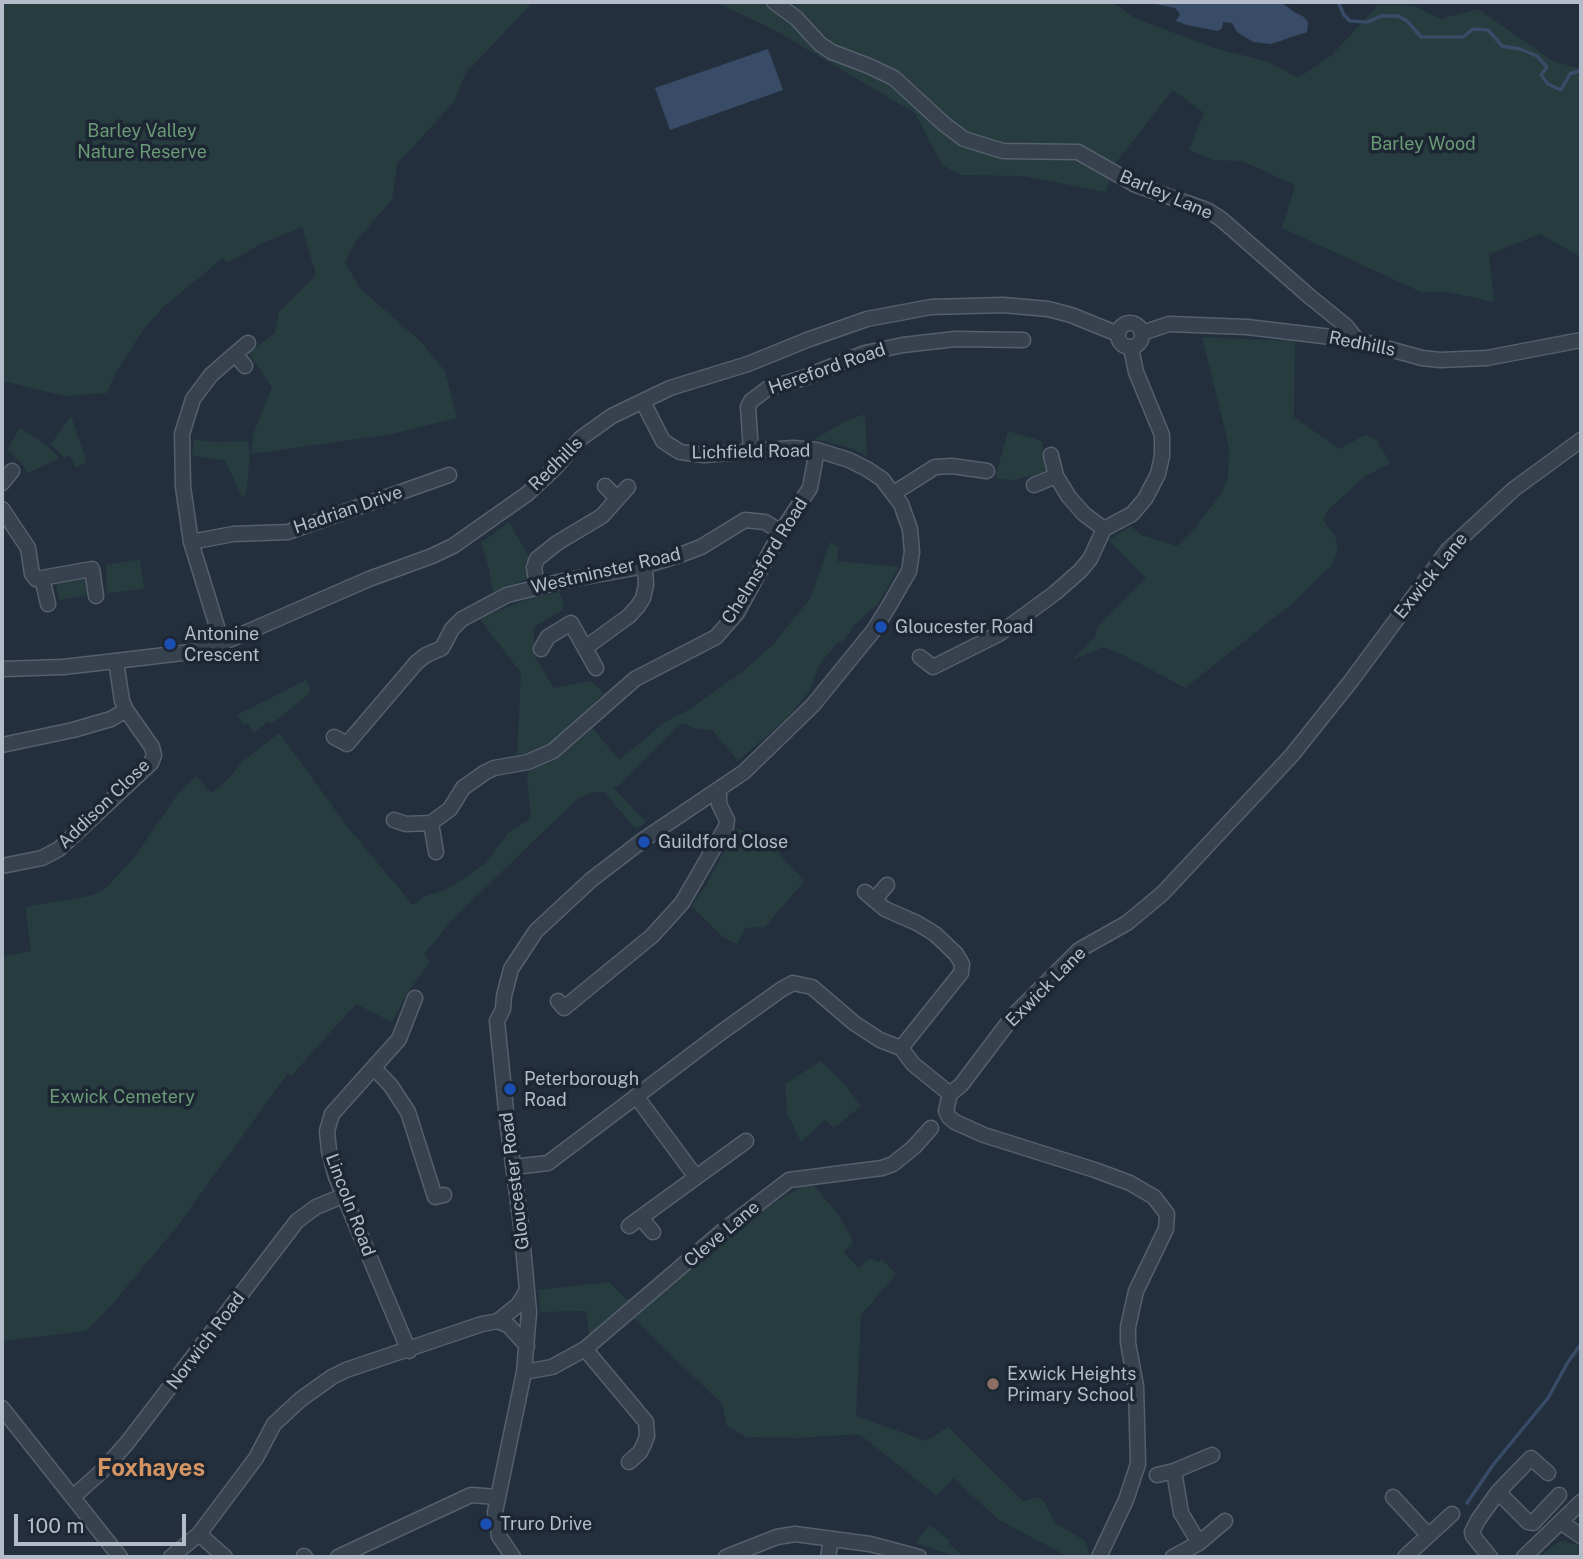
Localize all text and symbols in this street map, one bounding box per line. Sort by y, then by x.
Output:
park label: Barley Valley Nature Reserve [77,120,207,162]
park label: Barley Wood [1370,133,1476,155]
street label: Barley Lane [1116,166,1216,224]
street label: Redhills [1327,327,1397,361]
street label: Hereford Road [766,339,888,399]
street label: Redhills [525,433,587,495]
street label: Lichfield Road [691,440,811,464]
street label: Hadrian Drive [291,481,405,539]
street label: Chelmsford Road [717,494,813,628]
street label: Exwick Lane [1390,529,1472,623]
street label: Westminster Road [529,543,683,599]
place label: Gloucester Road [895,616,1034,638]
marker: Gloucester Road [873,619,889,635]
place label: Antonine Crescent [184,623,259,666]
marker: Antonine Crescent [162,636,178,652]
street label: Addison Close [54,755,154,853]
place label: Guildford Close [658,831,788,853]
marker: Guildford Close [636,834,652,850]
street label: Exwick Lane [1001,942,1091,1032]
place label: Peterborough Road [524,1068,639,1110]
marker: Peterborough Road [502,1081,518,1097]
park label: Exwick Cemetery [49,1086,195,1108]
street label: Gloucester Road [496,1111,534,1251]
street label: Lincoln Road [321,1151,379,1259]
street label: Cleve Lane [680,1196,764,1272]
street label: Norwich Road [162,1288,250,1394]
place label: Exwick Heights Primary School [1007,1363,1136,1406]
marker: Exwick Heights Primary School [985,1376,1001,1392]
district label: Foxhayes [97,1455,205,1483]
scale bar [18,1500,189,1544]
text: 100 m [27,1513,84,1538]
place label: Truro Drive [500,1513,592,1535]
marker: Truro Drive [478,1516,494,1532]

